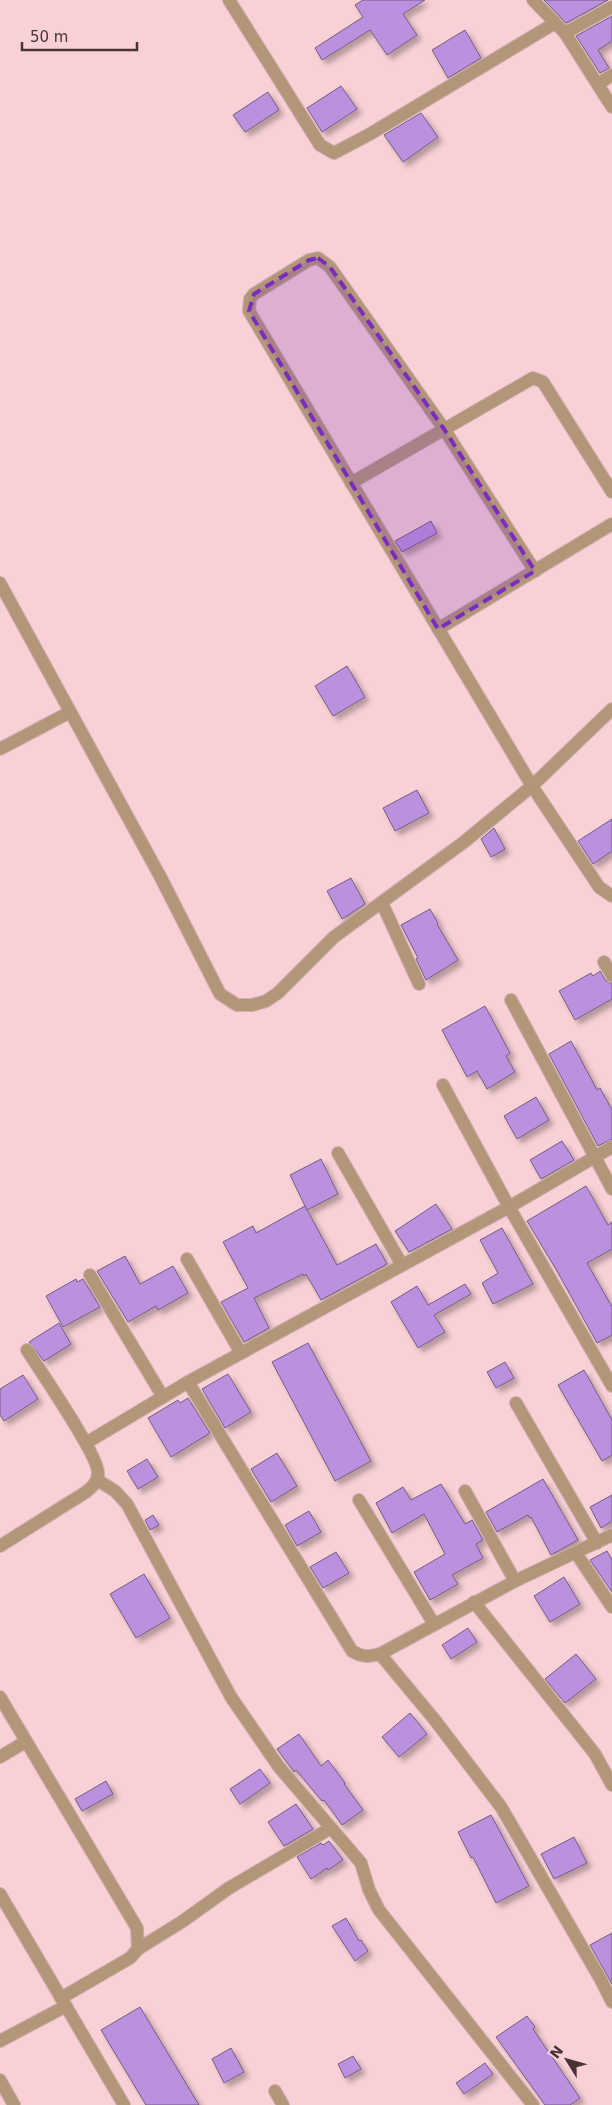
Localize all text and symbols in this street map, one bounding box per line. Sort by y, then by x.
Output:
scale bar [22,20,138,52]
text: 50 m [30,28,68,46]
north arrow [542,2035,592,2085]
text: N [547,2043,567,2062]

